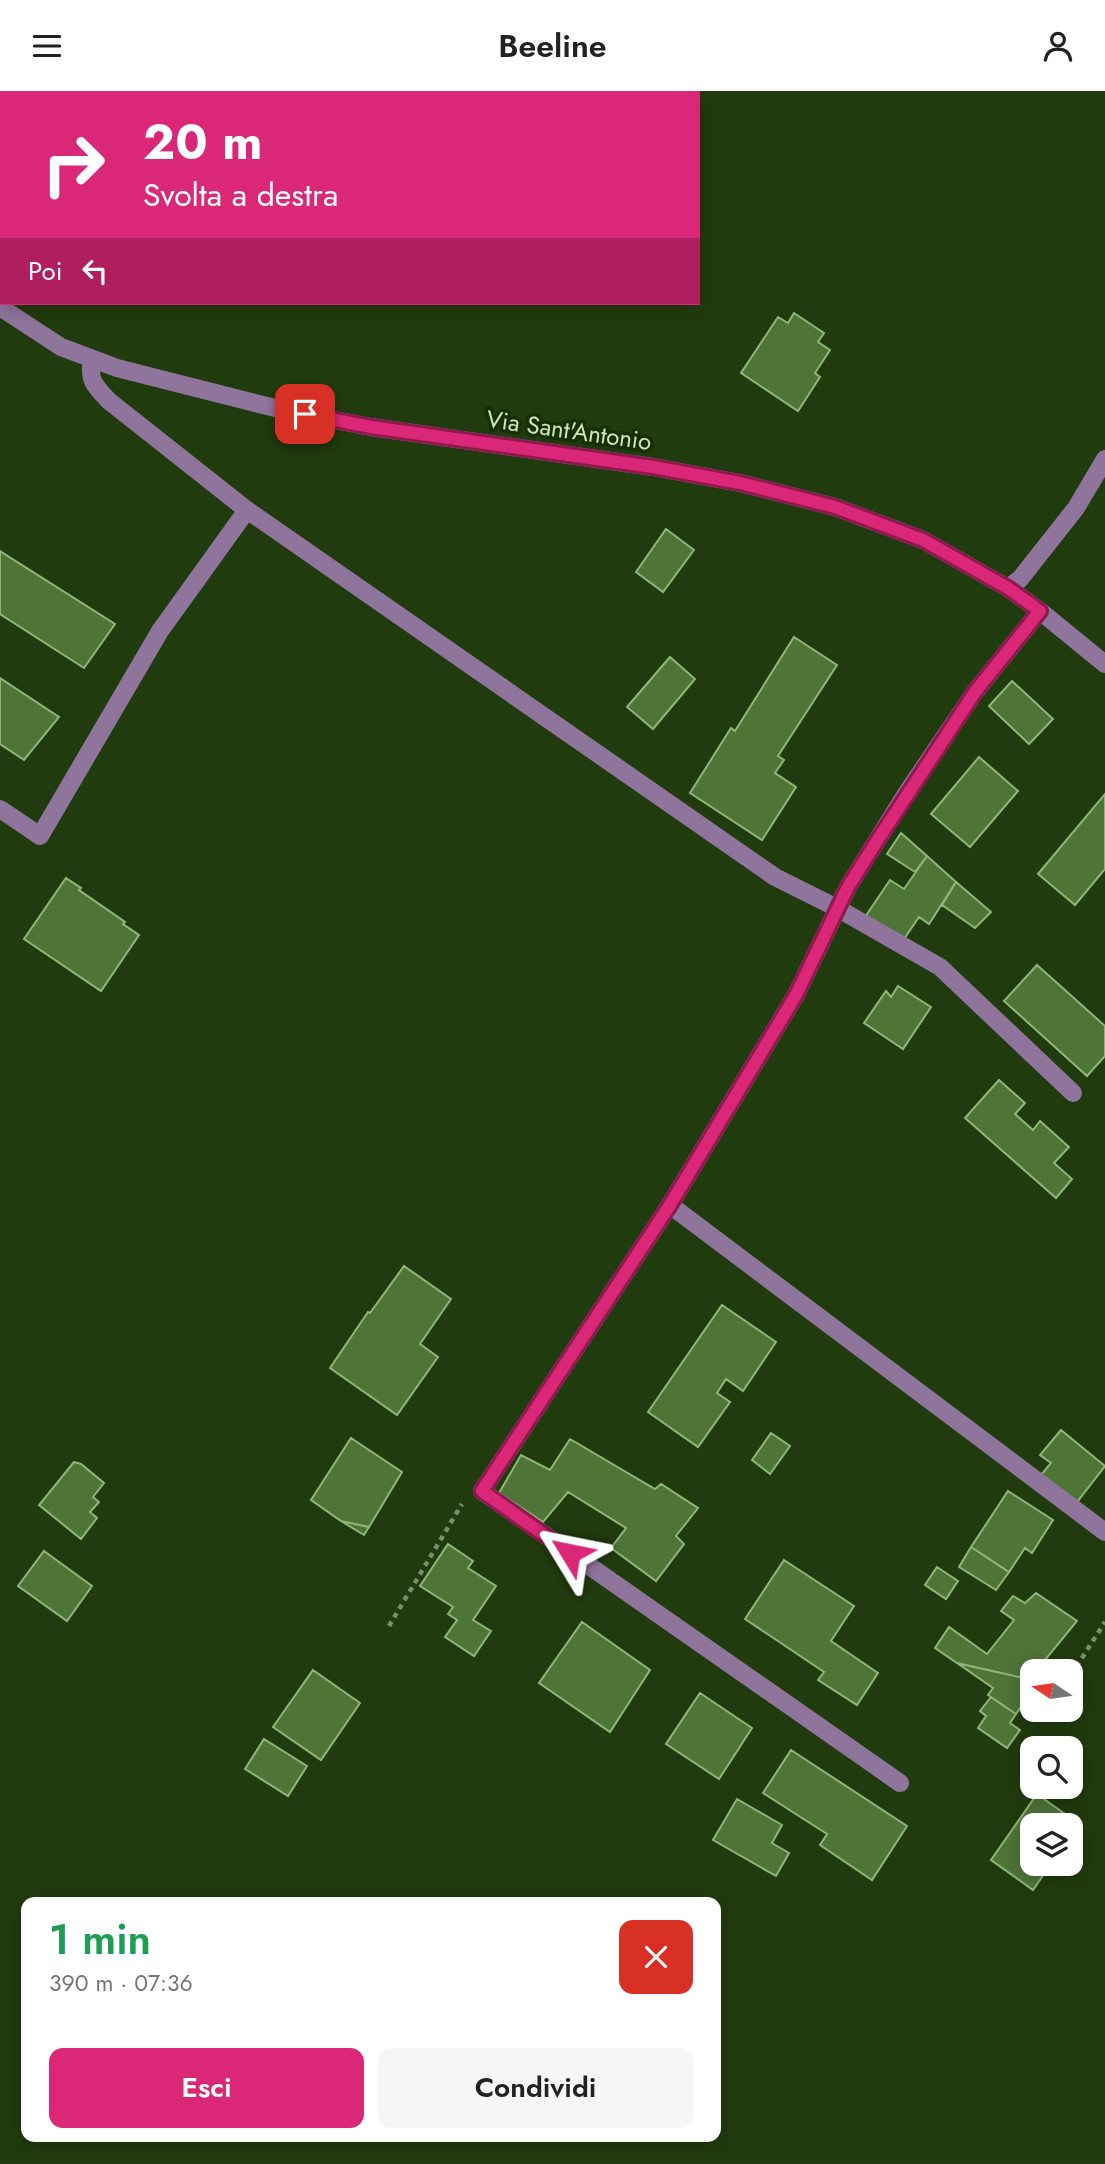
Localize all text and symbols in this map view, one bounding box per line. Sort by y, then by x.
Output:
text: Beeline [498,23,607,69]
icon: menu [28,27,66,65]
icon: person [1039,27,1077,65]
text: 20 m [143,107,262,177]
icon: right [28,119,119,210]
text: Svolta a destra [143,172,338,218]
text: Poi [28,252,62,290]
icon: left [76,252,114,290]
pin [275,384,335,444]
icon: arrive [286,395,324,433]
street label: Via Sant'Antonio [484,401,654,459]
position arrow [533,1516,607,1590]
north arrow [1020,1659,1083,1722]
map controls [1020,1659,1083,1876]
button: search [1020,1736,1083,1799]
button: layers [1020,1813,1083,1876]
text: 1 min [49,1909,151,1970]
button: close [619,1920,693,1994]
text: 390 m · 07:36 [49,1966,193,2000]
button: Esci [49,2048,364,2128]
button: Condividi [378,2048,693,2128]

